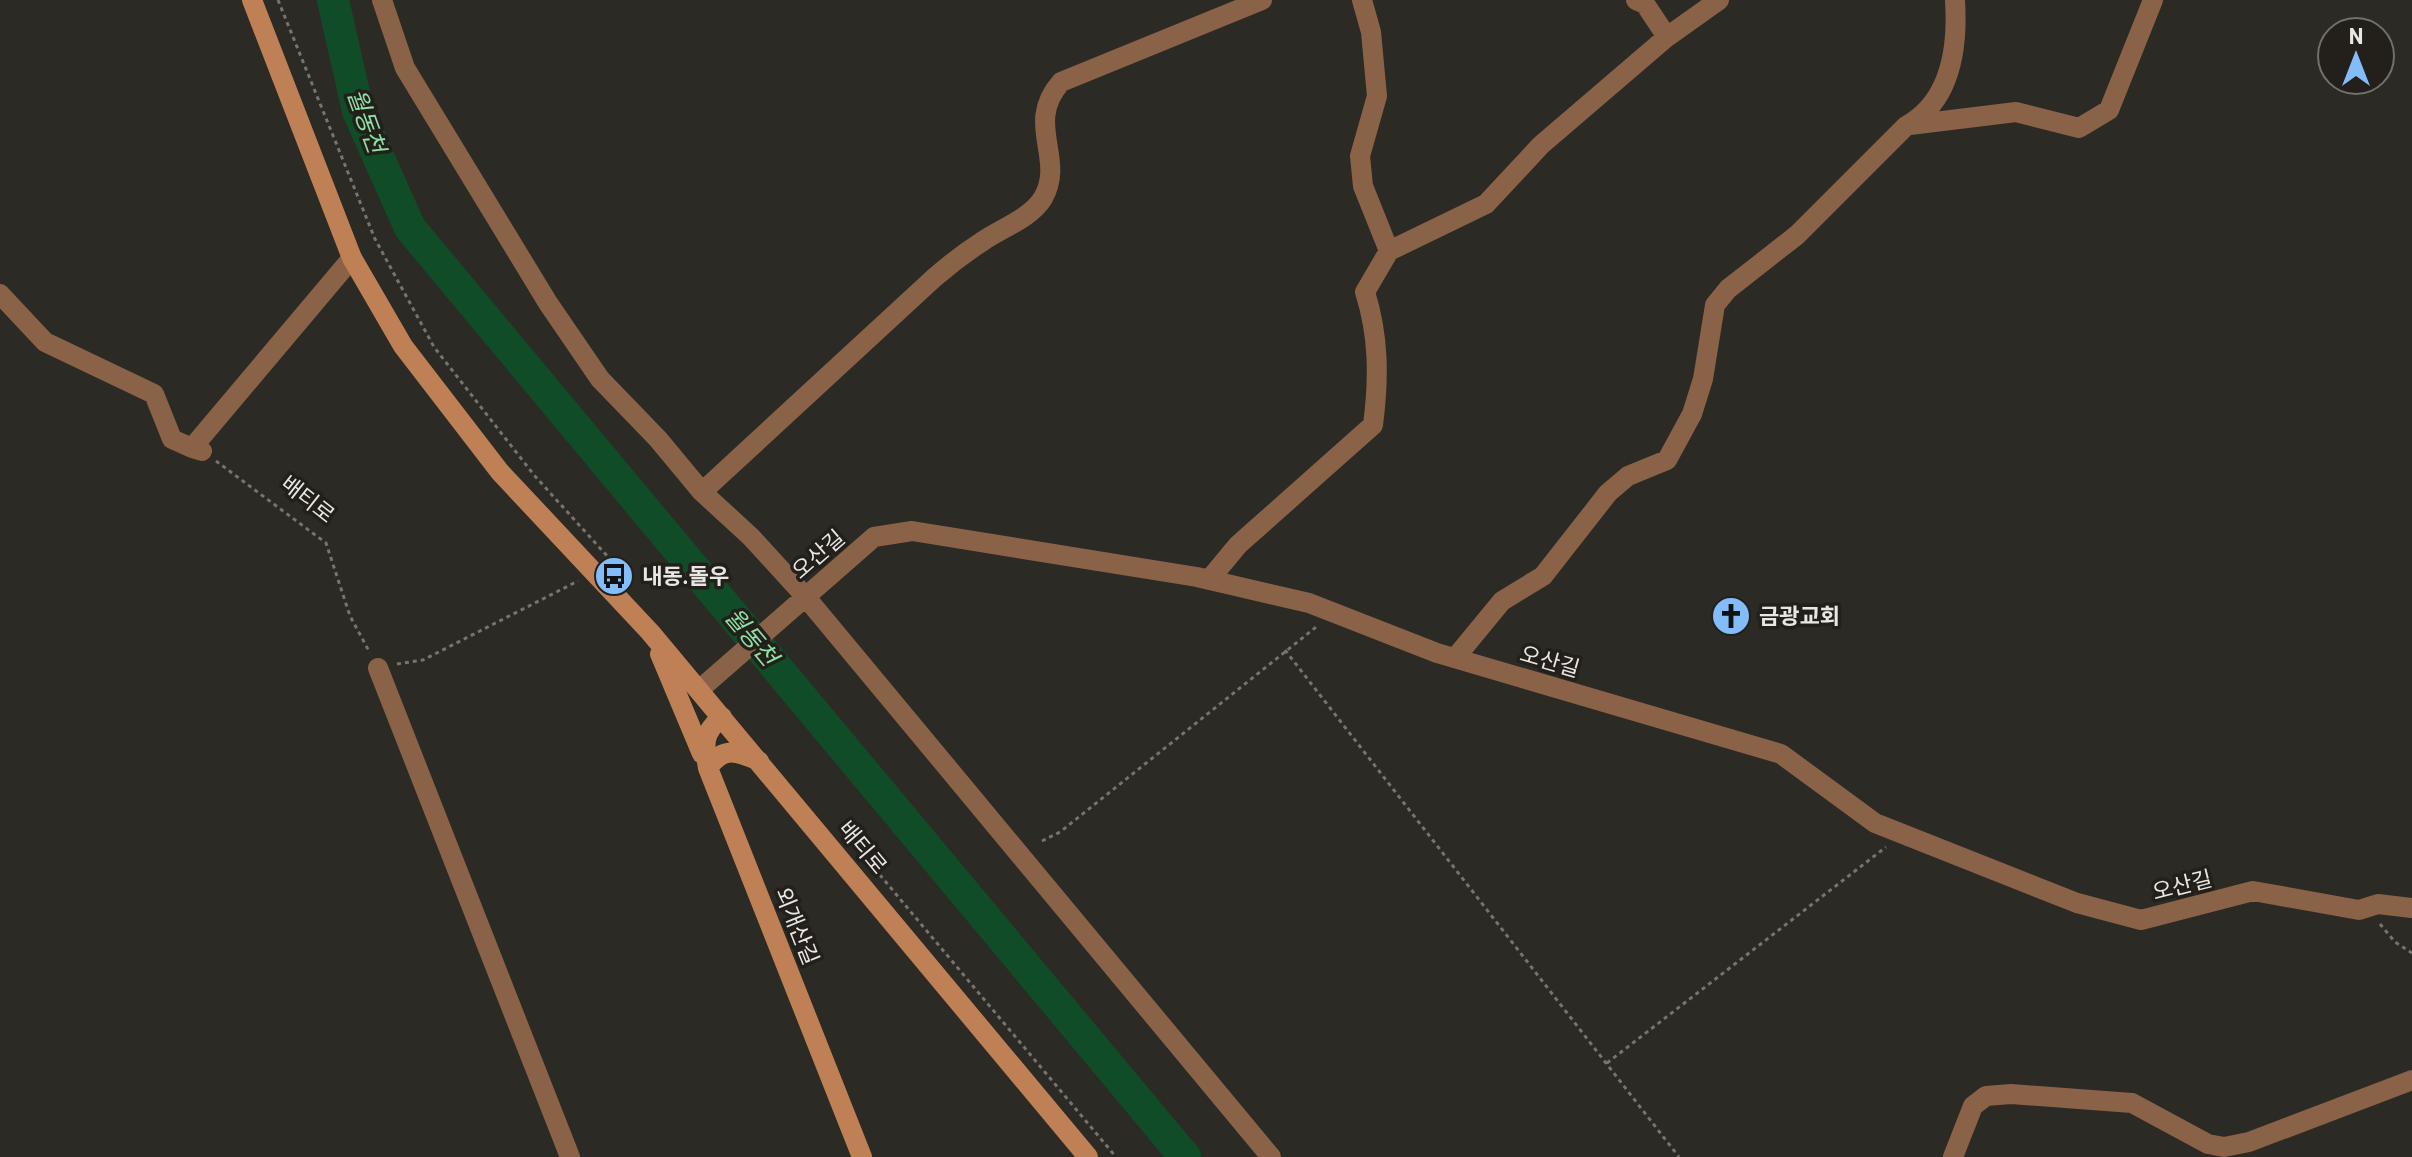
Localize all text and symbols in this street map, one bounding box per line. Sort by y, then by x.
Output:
north arrow [2316,16,2396,96]
text: N [2349,22,2363,48]
water label: 월동천 [342,84,393,159]
street label: 배티로 [277,469,341,527]
street label: 오산길 [786,524,849,583]
bus stop icon: 내동.돌우 [593,555,635,597]
place label: 내동.돌우 [642,562,729,588]
church icon: 금광교회 [1710,595,1752,637]
water label: 월동천 [720,601,786,673]
place label: 금광교회 [1759,602,1840,628]
street label: 오산길 [1518,639,1583,681]
street label: 배티로 [834,815,893,878]
street label: 오산길 [2149,864,2214,904]
street label: 외개산길 [771,883,825,968]

